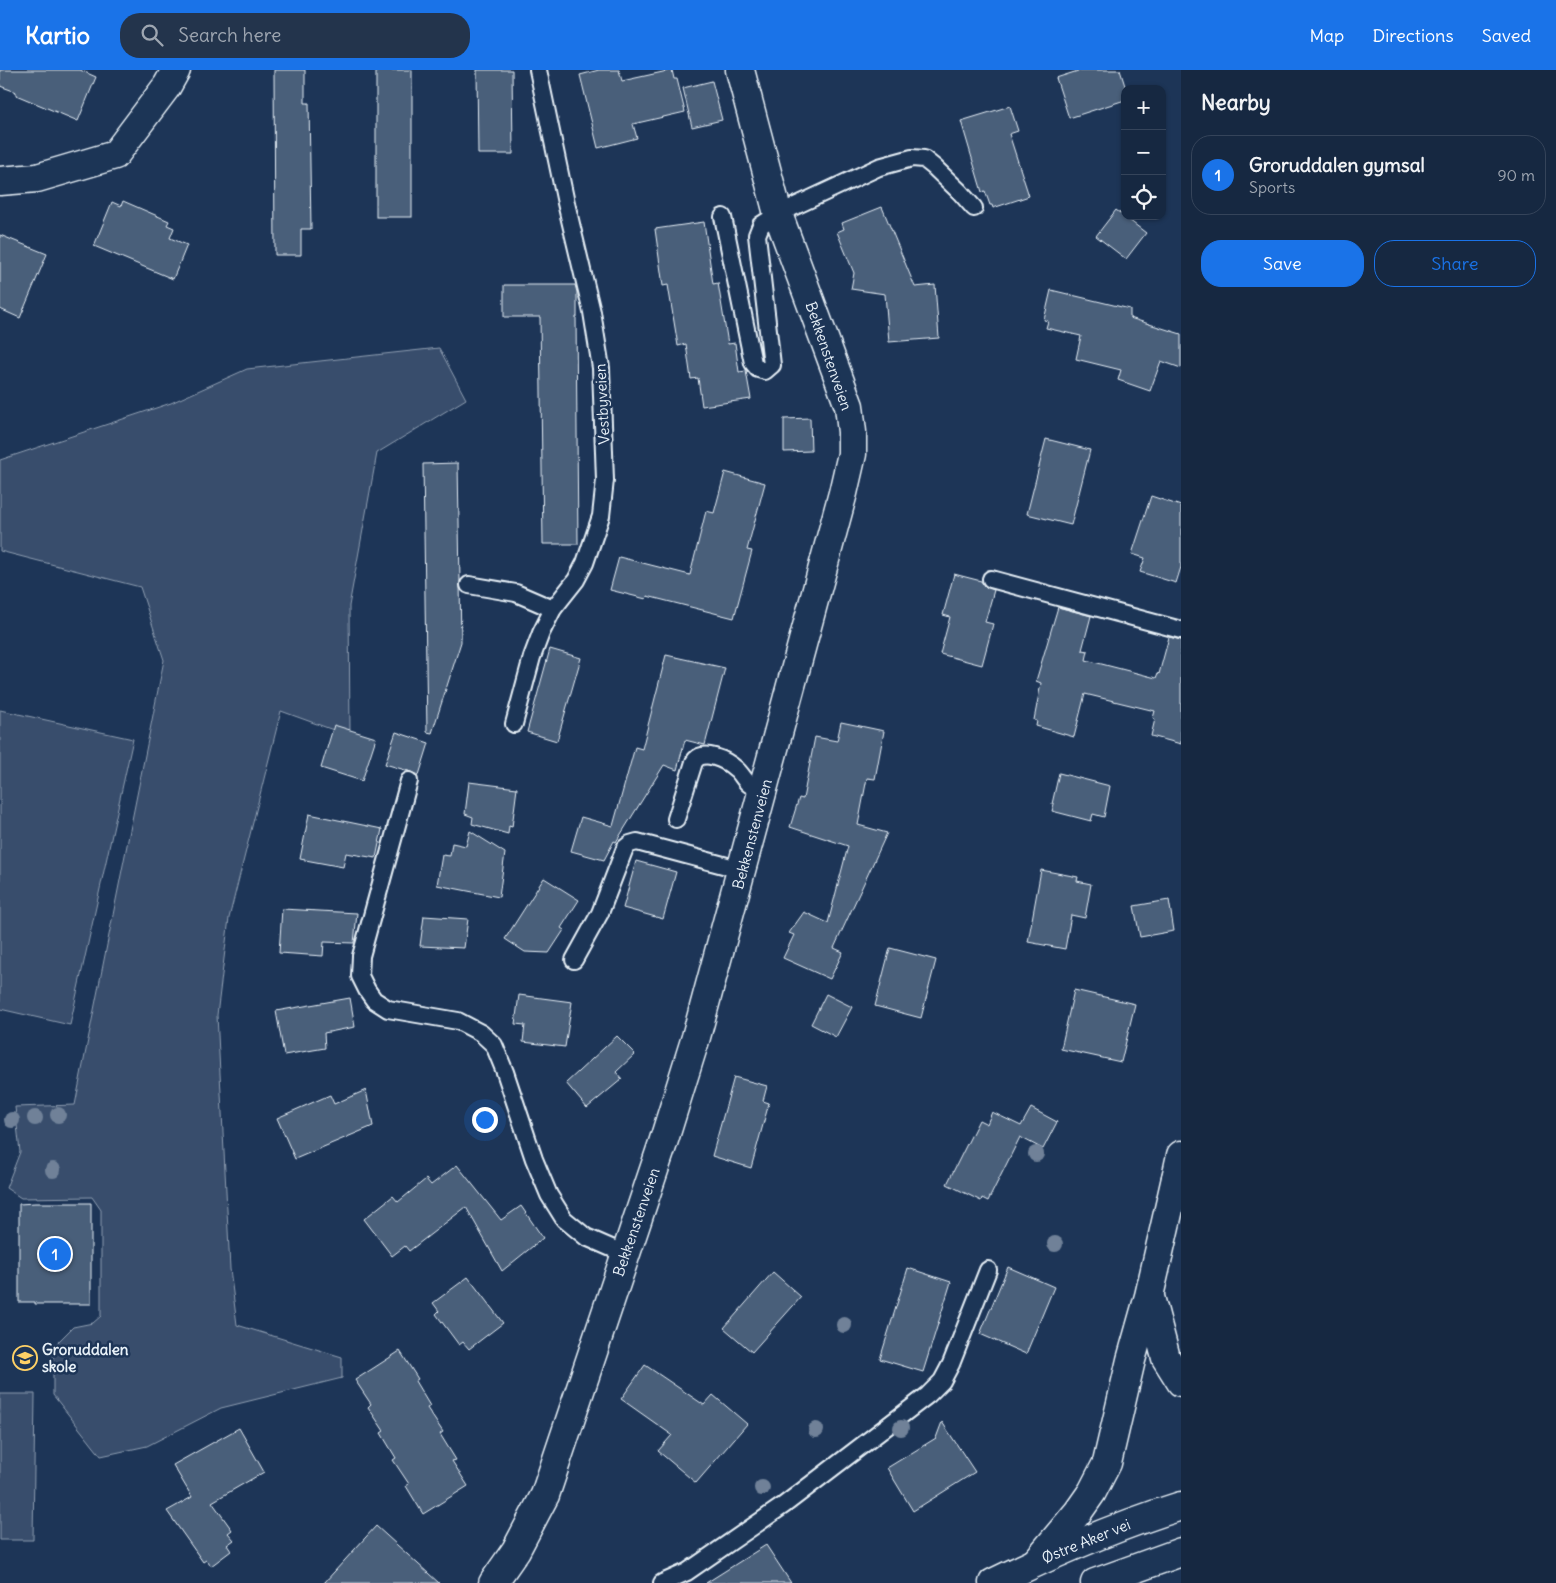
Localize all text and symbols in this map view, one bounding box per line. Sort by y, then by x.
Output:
search box [120,13,470,58]
text: Kartio [25,20,90,50]
icon: search [138,21,166,49]
text: Search here [178,23,281,47]
text: Map [1309,24,1344,47]
text: Directions [1372,24,1454,47]
text: Saved [1482,24,1531,47]
map controls [1121,85,1166,220]
button: + [1121,85,1166,130]
text: Nearby [1201,89,1271,116]
button: − [1121,130,1166,175]
text: Groruddalen gymsal [1249,153,1425,177]
text: 1 [1215,165,1221,185]
text: 90 m [1497,165,1535,185]
button: locate [1121,175,1166,220]
text: Sports [1249,177,1295,197]
button: Save [1201,240,1364,287]
button: Share [1374,240,1536,287]
street label: Bekkenstenveien [802,299,857,413]
street label: Vestbyveien [590,363,614,445]
street label: Bekkenstenveien [728,776,776,891]
your location [472,1107,498,1133]
street label: Bekkenstenveien [609,1165,664,1279]
pin: 1 [39,1235,71,1273]
place label: Groruddalen skole [42,1340,129,1376]
school or university icon: Groruddalen skole [12,1345,38,1371]
street label: Østre Aker vei [1039,1515,1133,1567]

